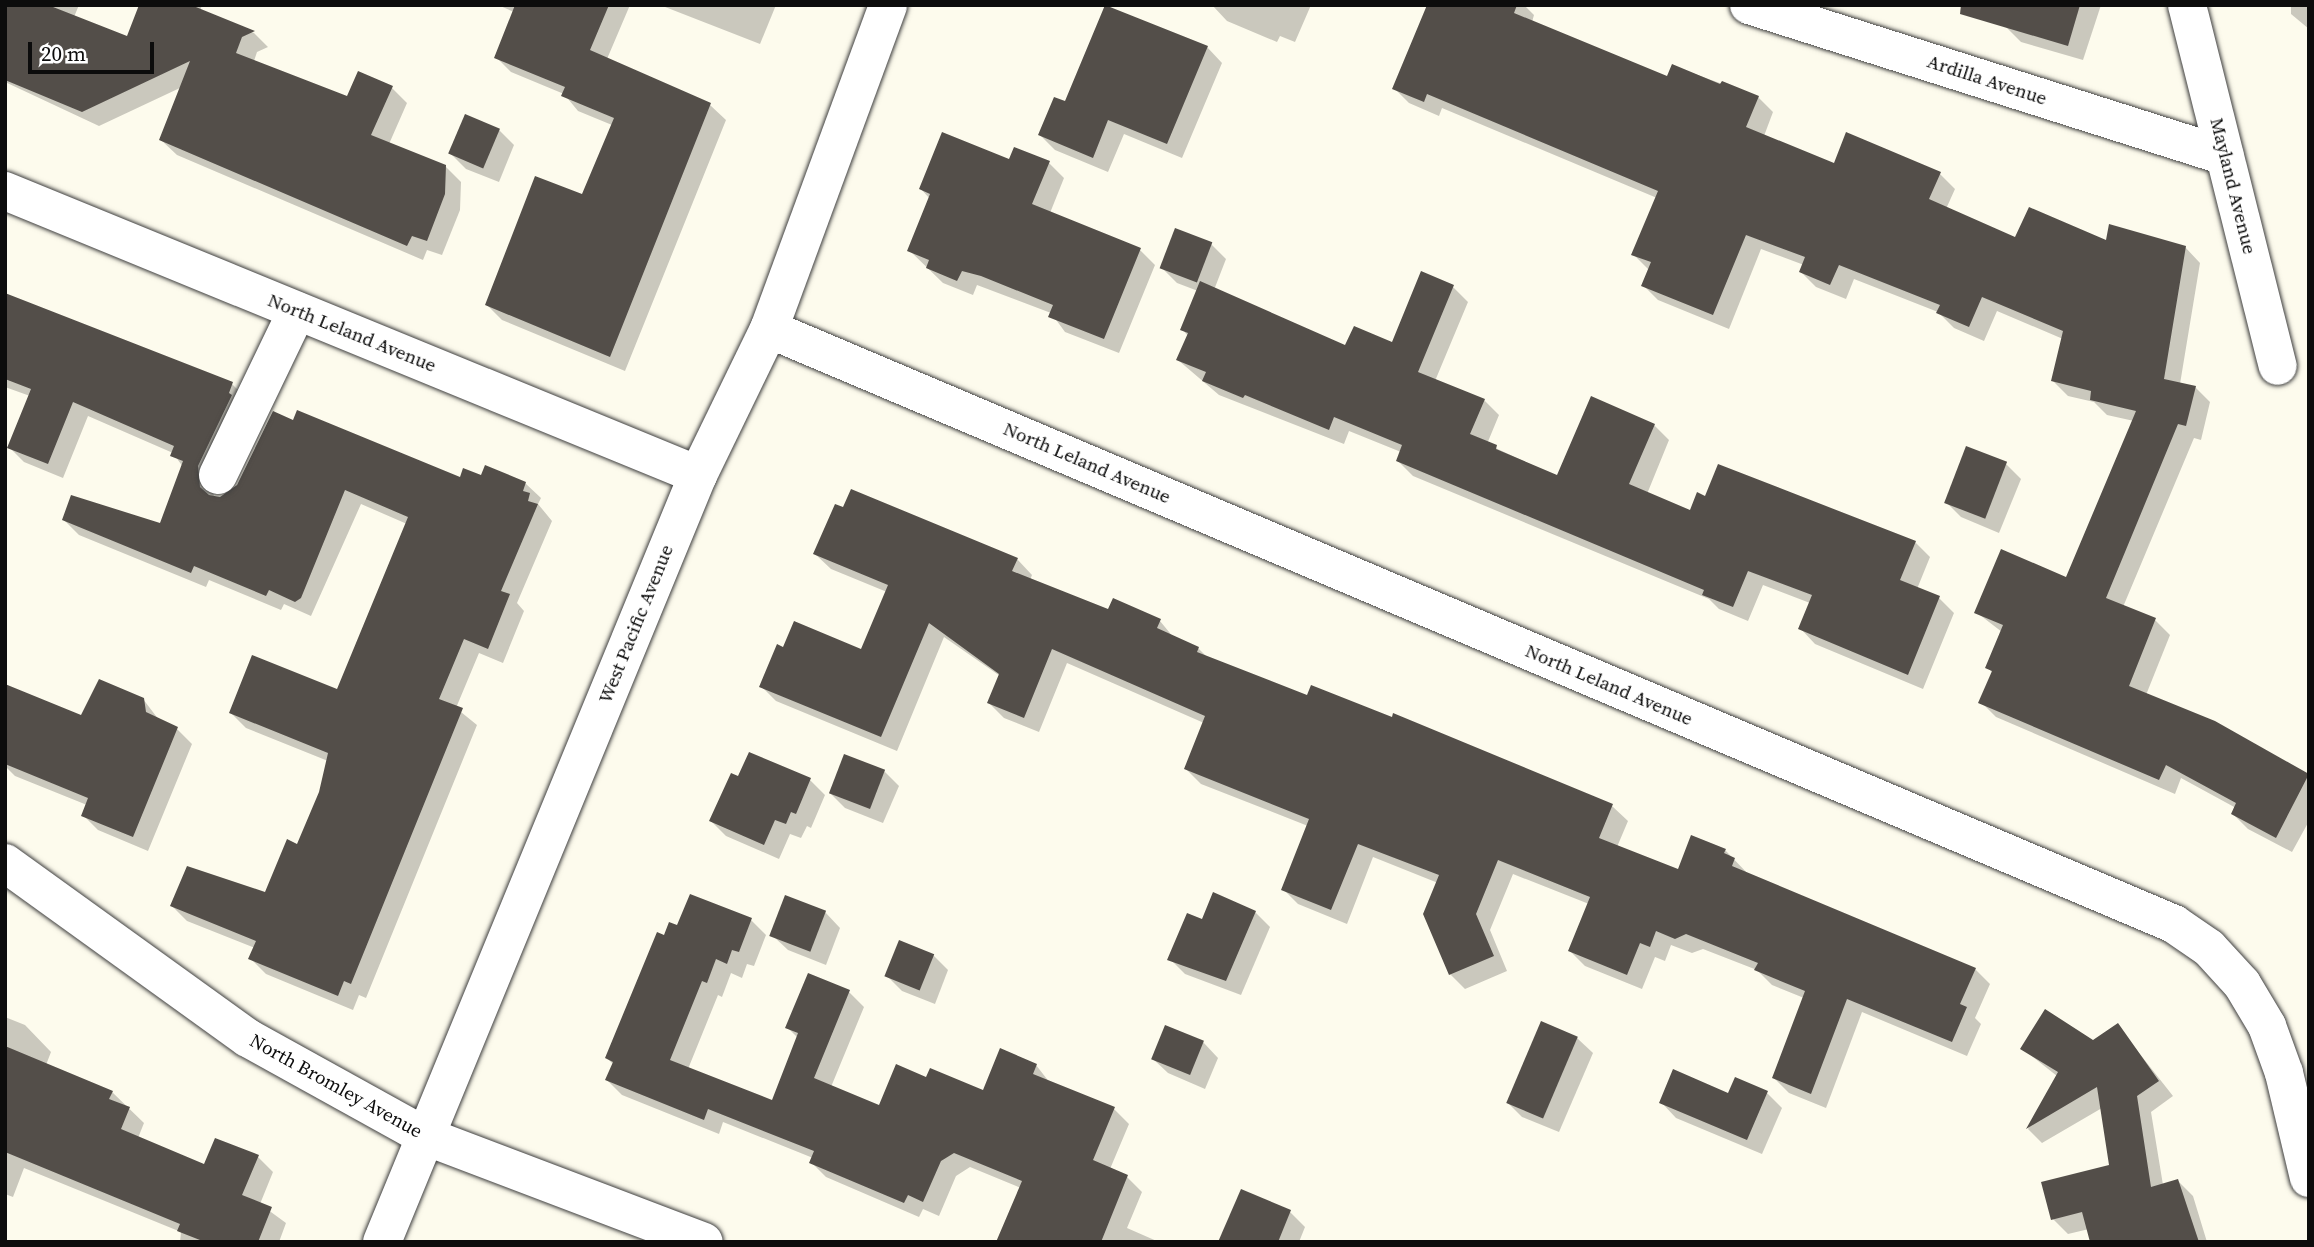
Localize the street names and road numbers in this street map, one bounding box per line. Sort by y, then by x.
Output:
street label: Ardilla Avenue [1924,50,2050,110]
street label: Mayland Avenue [2205,115,2261,257]
street label: North Leland Avenue [264,289,440,377]
street label: North Leland Avenue [1000,417,1174,509]
street label: West Pacific Avenue [594,541,678,707]
street label: North Leland Avenue [1522,639,1696,731]
street label: North Bromley Avenue [246,1029,426,1143]

